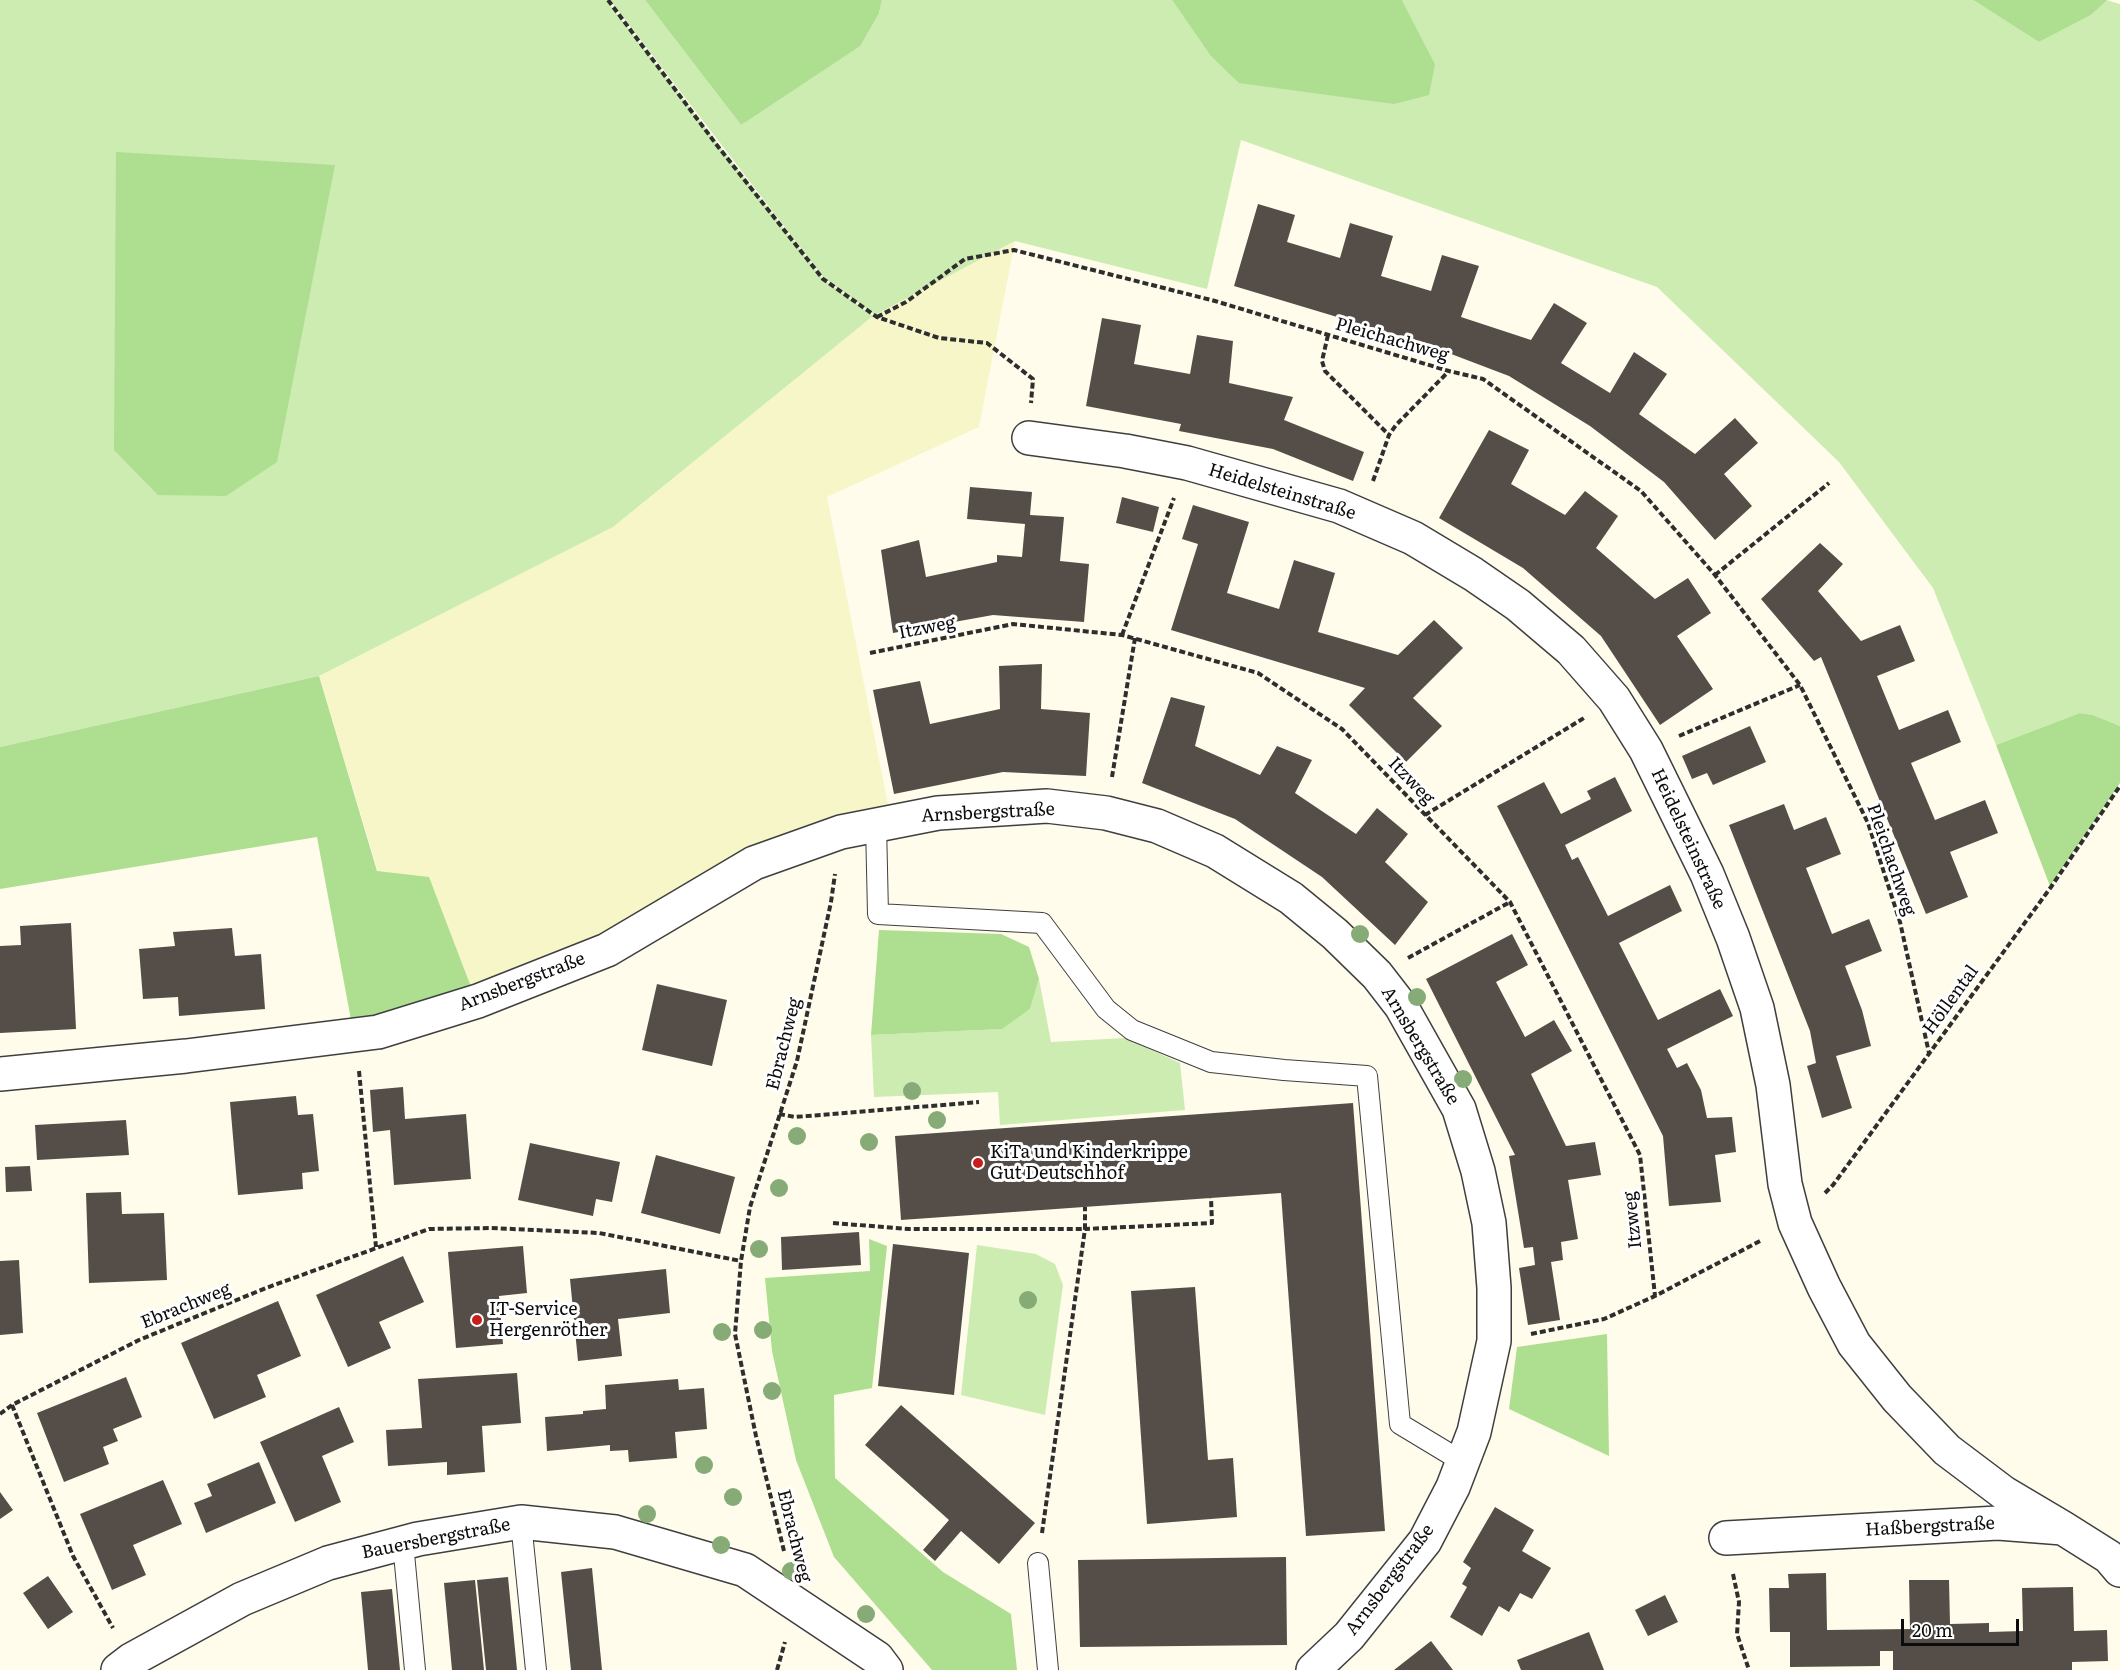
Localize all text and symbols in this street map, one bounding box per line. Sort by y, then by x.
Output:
street label: Pleichachweg [1333,313,1451,367]
street label: Heidelsteinstraße [1206,459,1358,525]
street label: Itzweg [897,612,957,644]
street label: Itzweg [1383,753,1439,809]
street label: Heidelsteinstraße [1646,765,1730,913]
street label: Arnsbergstraße [921,799,1055,827]
street label: Pleichachweg [1862,801,1920,919]
street label: Arnsbergstraße [456,948,588,1016]
street label: Höllental [1919,961,1983,1039]
street label: Arnsbergstraße [1376,983,1464,1109]
street label: Ebrachweg [762,995,806,1093]
place label: KiTa und Kinderkrippe Gut Deutschhof [990,1142,1188,1184]
marker: KiTa und Kinderkrippe Gut Deutschhof [971,1156,985,1170]
street label: Itzweg [1619,1190,1647,1250]
street label: Ebrachweg [138,1278,234,1334]
place label: IT-Service Hergenröther [489,1299,608,1342]
marker: IT-Service Hergenröther [470,1313,484,1327]
street label: Ebrachweg [772,1487,816,1585]
street label: Haßbergstraße [1865,1513,1995,1541]
street label: Bauersbergstraße [360,1514,512,1564]
street label: Arnsbergstraße [1341,1520,1439,1640]
scale bar [1904,1607,2022,1645]
text: 20 m [1912,1616,1953,1643]

